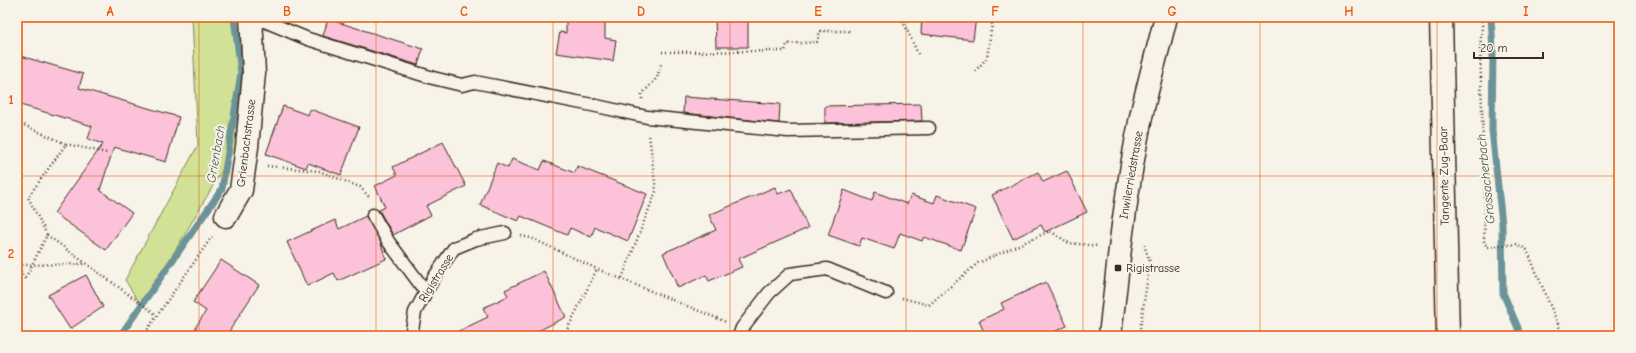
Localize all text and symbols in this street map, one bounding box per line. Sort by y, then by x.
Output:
text: A [106,4,114,19]
text: B [283,4,291,19]
text: C [460,4,468,19]
text: D [637,4,645,19]
text: E [814,4,822,19]
text: F [991,4,999,19]
text: G [1167,4,1177,19]
text: H [1344,4,1354,19]
text: I [1523,4,1529,19]
scale bar [1474,34,1543,60]
text: 20 m [1480,41,1508,55]
text: 1 [8,92,14,107]
street label: Grienbachstrasse [234,98,258,188]
water label: Grienbach [203,124,228,184]
street label: Tangente Zug-Baar [1436,126,1452,226]
street label: Inwilerriedstrasse [1116,130,1146,220]
water label: Grossacherbach [1473,133,1498,225]
text: 2 [8,246,14,261]
street label: Rigistrasse [416,251,456,305]
place label: Rigistrasse [1126,261,1180,275]
marker: Rigistrasse [1113,263,1123,273]

